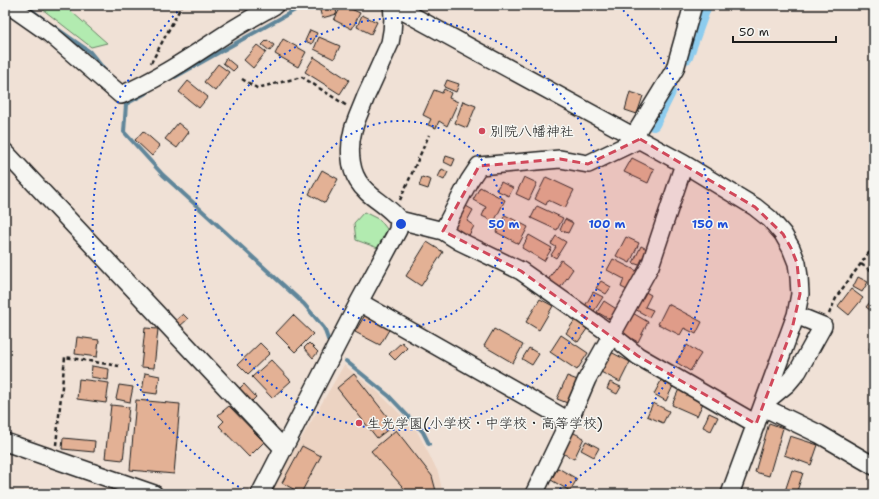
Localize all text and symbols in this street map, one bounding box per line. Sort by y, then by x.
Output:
scale bar [733,18,836,44]
text: 50 m [739,24,769,40]
place label: 別院八幡神社 [490,122,574,140]
marker: 別院八幡神社 [477,126,487,136]
text: 50 m [489,216,520,232]
text: 100 m [589,216,626,232]
text: 150 m [692,216,728,232]
centre of rings [394,217,408,231]
place label: 生光学園(小学校・中学校・高等学校) [367,414,603,432]
marker: 生光学園(小学校・中学校・高等学校) [354,418,364,428]

